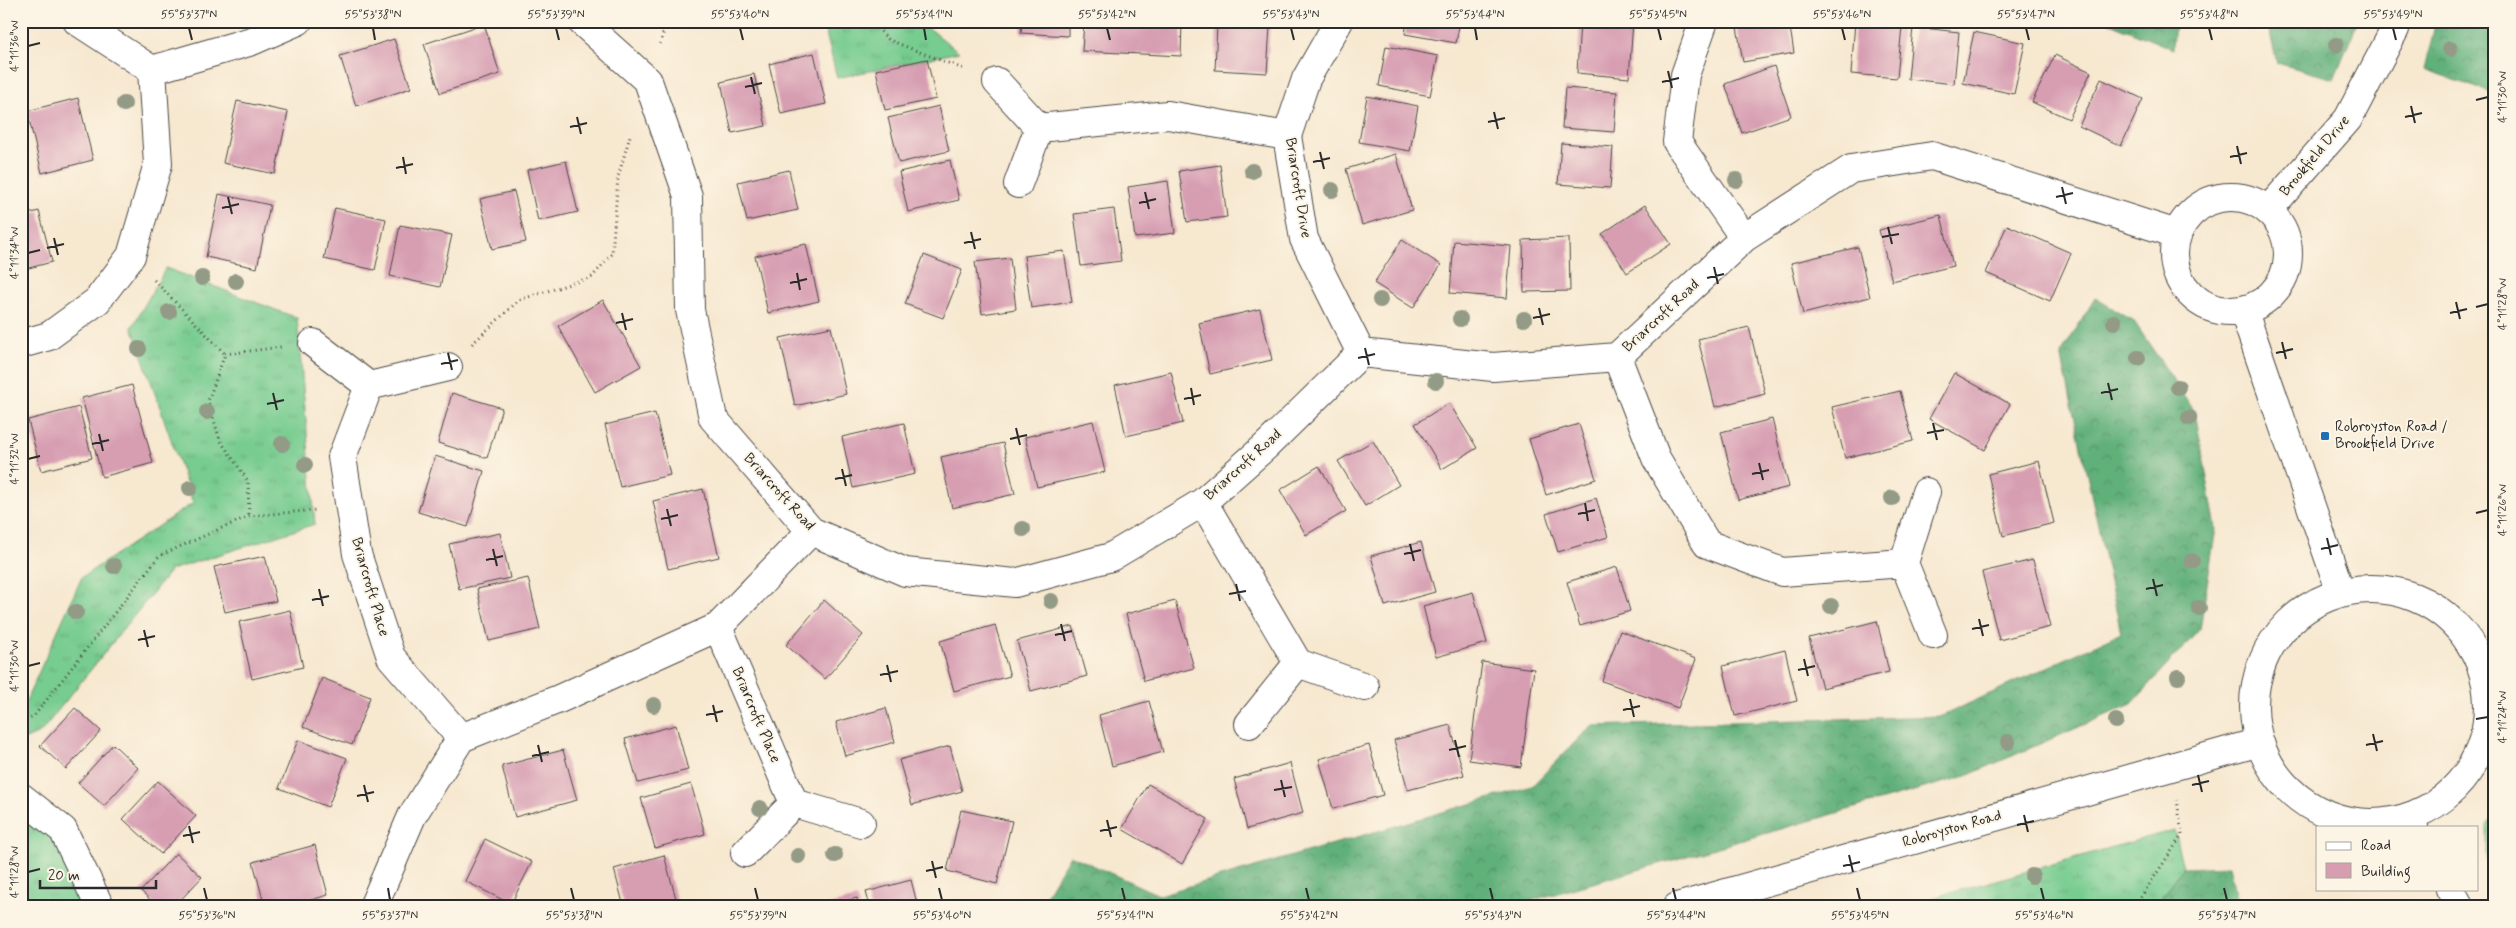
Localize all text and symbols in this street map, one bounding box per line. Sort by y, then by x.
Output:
text: 55°53'37"N [161,7,217,23]
text: 55°53'38"N [345,7,401,23]
text: 55°53'39"N [527,7,585,23]
text: 55°53'40"N [711,7,769,23]
text: 55°53'41"N [896,7,952,23]
text: 55°53'42"N [1078,7,1136,23]
text: 55°53'43"N [1263,7,1319,23]
text: 55°53'44"N [1445,7,1505,23]
text: 55°53'45"N [1629,7,1687,23]
text: 55°53'46"N [1813,7,1871,23]
text: 55°53'47"N [1997,7,2055,23]
text: 55°53'48"N [2180,7,2238,23]
text: 55°53'49"N [2364,7,2422,23]
text: 4°11'36"W [7,20,23,72]
text: 4°11'30"W [2495,71,2511,123]
street label: Brookfield Drive [2275,111,2355,201]
street label: Briarcroft Drive [1280,136,1316,240]
text: 4°11'34"W [7,227,23,279]
street label: Briarcroft Road [1618,275,1704,357]
text: 4°11'28"W [2495,278,2511,330]
place label: Robroyston Road / Brookfield Drive [2335,417,2448,454]
street label: Briarcroft Road [1200,425,1286,505]
marker: Robroyston Road / Brookfield Drive [2319,430,2331,442]
text: 4°11'32"W [7,433,23,485]
street label: Briarcroft Road [739,449,819,535]
text: 4°11'26"W [2495,484,2511,536]
street label: Briarcroft Place [346,535,394,639]
text: 4°11'30"W [7,640,23,692]
street label: Briarcroft Place [727,664,785,766]
text: 4°11'24"W [2495,691,2511,743]
street label: Robroyston Road [1900,805,2004,853]
legend [2316,826,2478,890]
text: Road [2361,836,2391,856]
text: 4°11'28"W [7,846,23,898]
scale bar [40,858,156,890]
text: Building [2361,862,2411,883]
text: 20 m [48,866,80,886]
text: 55°53'36"N [179,908,235,924]
text: 55°53'37"N [362,908,418,924]
text: 55°53'38"N [546,908,602,924]
text: 55°53'39"N [729,908,787,924]
text: 55°53'40"N [913,908,971,924]
text: 55°53'41"N [1097,908,1153,924]
text: 55°53'42"N [1280,908,1338,924]
text: 55°53'43"N [1465,908,1521,924]
text: 55°53'44"N [1646,908,1706,924]
text: 55°53'45"N [1831,908,1889,924]
text: 55°53'46"N [2015,908,2073,924]
text: 55°53'47"N [2198,908,2256,924]

